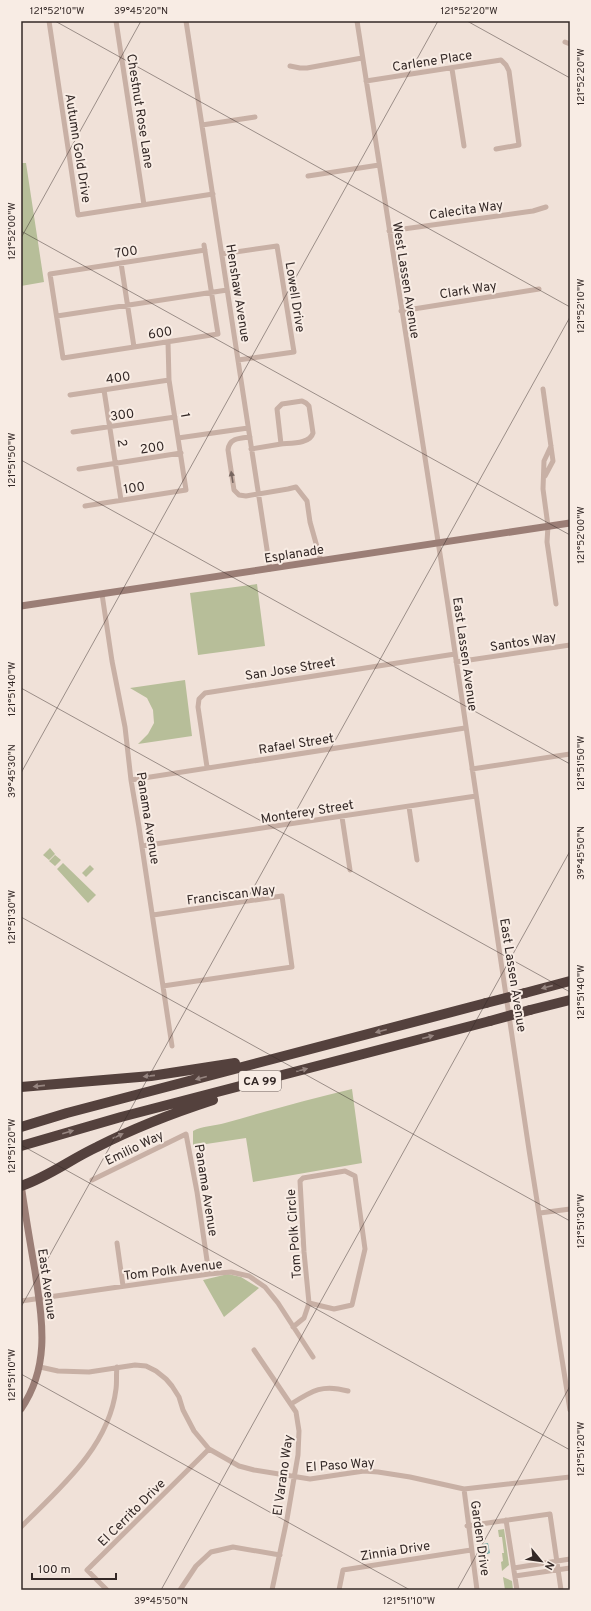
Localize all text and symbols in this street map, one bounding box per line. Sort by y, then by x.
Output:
text: 121°52'10"W [30,5,84,18]
text: 39°45'20"N [114,5,168,18]
text: 121°52'20"W [440,5,498,18]
street label: Carlene Place [391,48,473,76]
text: 121°52'20"W [575,48,588,106]
street label: Chestnut Rose Lane [122,53,156,170]
street label: Autumn Gold Drive [60,93,94,204]
street label: Calecita Way [428,198,504,224]
text: 121°52'00"W [6,202,19,260]
street label: West Lassen Avenue [388,221,422,340]
street label: 700 [114,243,139,263]
street label: Henshaw Avenue [221,243,253,343]
street label: Lowell Drive [281,261,307,334]
street label: Clark Way [439,279,498,303]
text: 121°52'10"W [575,279,588,333]
street label: 600 [147,324,174,344]
street label: 400 [105,369,132,389]
street label: 300 [109,406,135,426]
street label: 1 [176,412,192,419]
text: 121°51'50"W [6,433,19,487]
street label: 2 [112,438,130,449]
street label: 200 [139,439,166,459]
one-way arrow [229,471,235,483]
street label: 100 [122,479,146,499]
text: 121°52'00"W [575,506,588,564]
street label: Esplanade [263,542,325,568]
street label: East Lassen Avenue [448,596,480,712]
street label: Santos Way [489,630,558,656]
street label: San Jose Street [244,655,337,685]
text: 121°51'40"W [6,662,19,716]
street label: Rafael Street [258,731,335,759]
text: 121°51'50"W [575,736,588,790]
text: 39°45'30"N [6,744,19,798]
street label: Panama Avenue [132,771,162,866]
street label: Monterey Street [260,798,355,828]
text: 39°45'50"N [575,826,588,880]
street label: Franciscan Way [186,883,277,909]
text: 121°51'30"W [6,890,19,944]
street label: East Lassen Avenue [495,917,529,1033]
text: 121°51'40"W [575,965,588,1019]
one-way arrow [541,985,554,991]
one-way arrow [375,1028,387,1034]
one-way arrow [422,1034,434,1040]
one-way arrow [296,1067,308,1073]
road number: CA 99 [239,1071,281,1091]
one-way arrow [143,1073,155,1079]
one-way arrow [195,1075,207,1081]
one-way arrow [33,1083,46,1089]
text: 121°51'20"W [6,1119,19,1173]
street label: Emilio Way [103,1128,167,1170]
one-way arrow [62,1129,74,1135]
one-way arrow [113,1133,124,1139]
street label: Panama Avenue [190,1143,220,1238]
street label: Tom Polk Circle [284,1188,306,1279]
text: 121°51'30"W [575,1194,588,1248]
street label: East Avenue [33,1248,59,1321]
street label: Tom Polk Avenue [123,1257,224,1285]
text: 121°51'10"W [6,1349,19,1401]
text: 121°51'20"W [575,1422,588,1476]
street label: El Varano Way [270,1433,298,1517]
street label: El Paso Way [305,1456,375,1476]
street label: El Cerrito Drive [95,1476,170,1551]
street label: Garden Drive [466,1499,492,1577]
street label: Zinnia Drive [359,1539,431,1565]
north arrow [521,1541,561,1581]
scale bar [32,1555,116,1581]
text: N [541,1559,557,1572]
text: 100 m [38,1562,71,1578]
text: 39°45'50"N [134,1595,188,1608]
text: 121°51'10"W [383,1595,435,1608]

